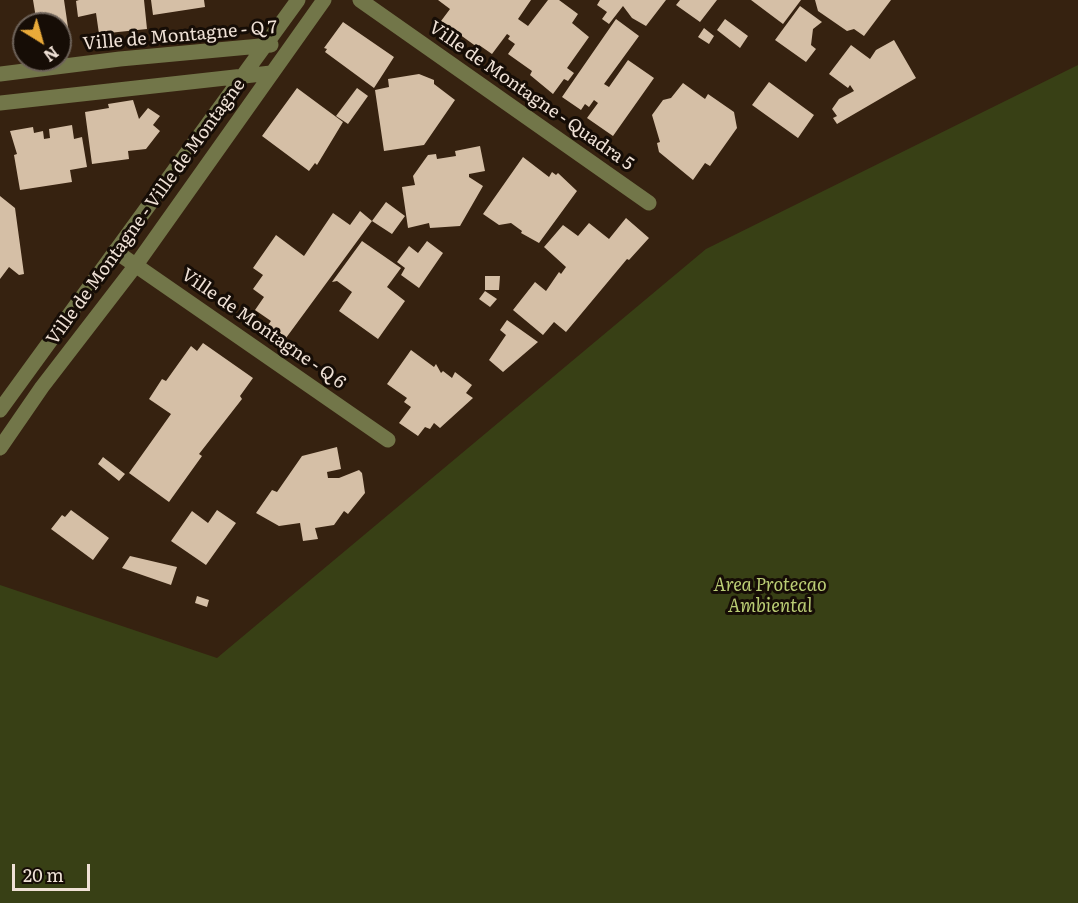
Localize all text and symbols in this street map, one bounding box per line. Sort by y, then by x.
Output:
north arrow [12,12,72,72]
street label: Ville de Montagne - Q 7 [82,17,278,55]
street label: Ville de Montagne - Quadra 5 [424,17,638,175]
text: N [39,41,64,68]
street label: Ville de Montagne - Ville de Montagne [42,75,250,349]
street label: Ville de Montagne - Q 6 [177,264,349,394]
park label: Area Protecao Ambiental [713,575,827,618]
scale bar [15,852,93,890]
text: 20 m [23,861,64,888]

